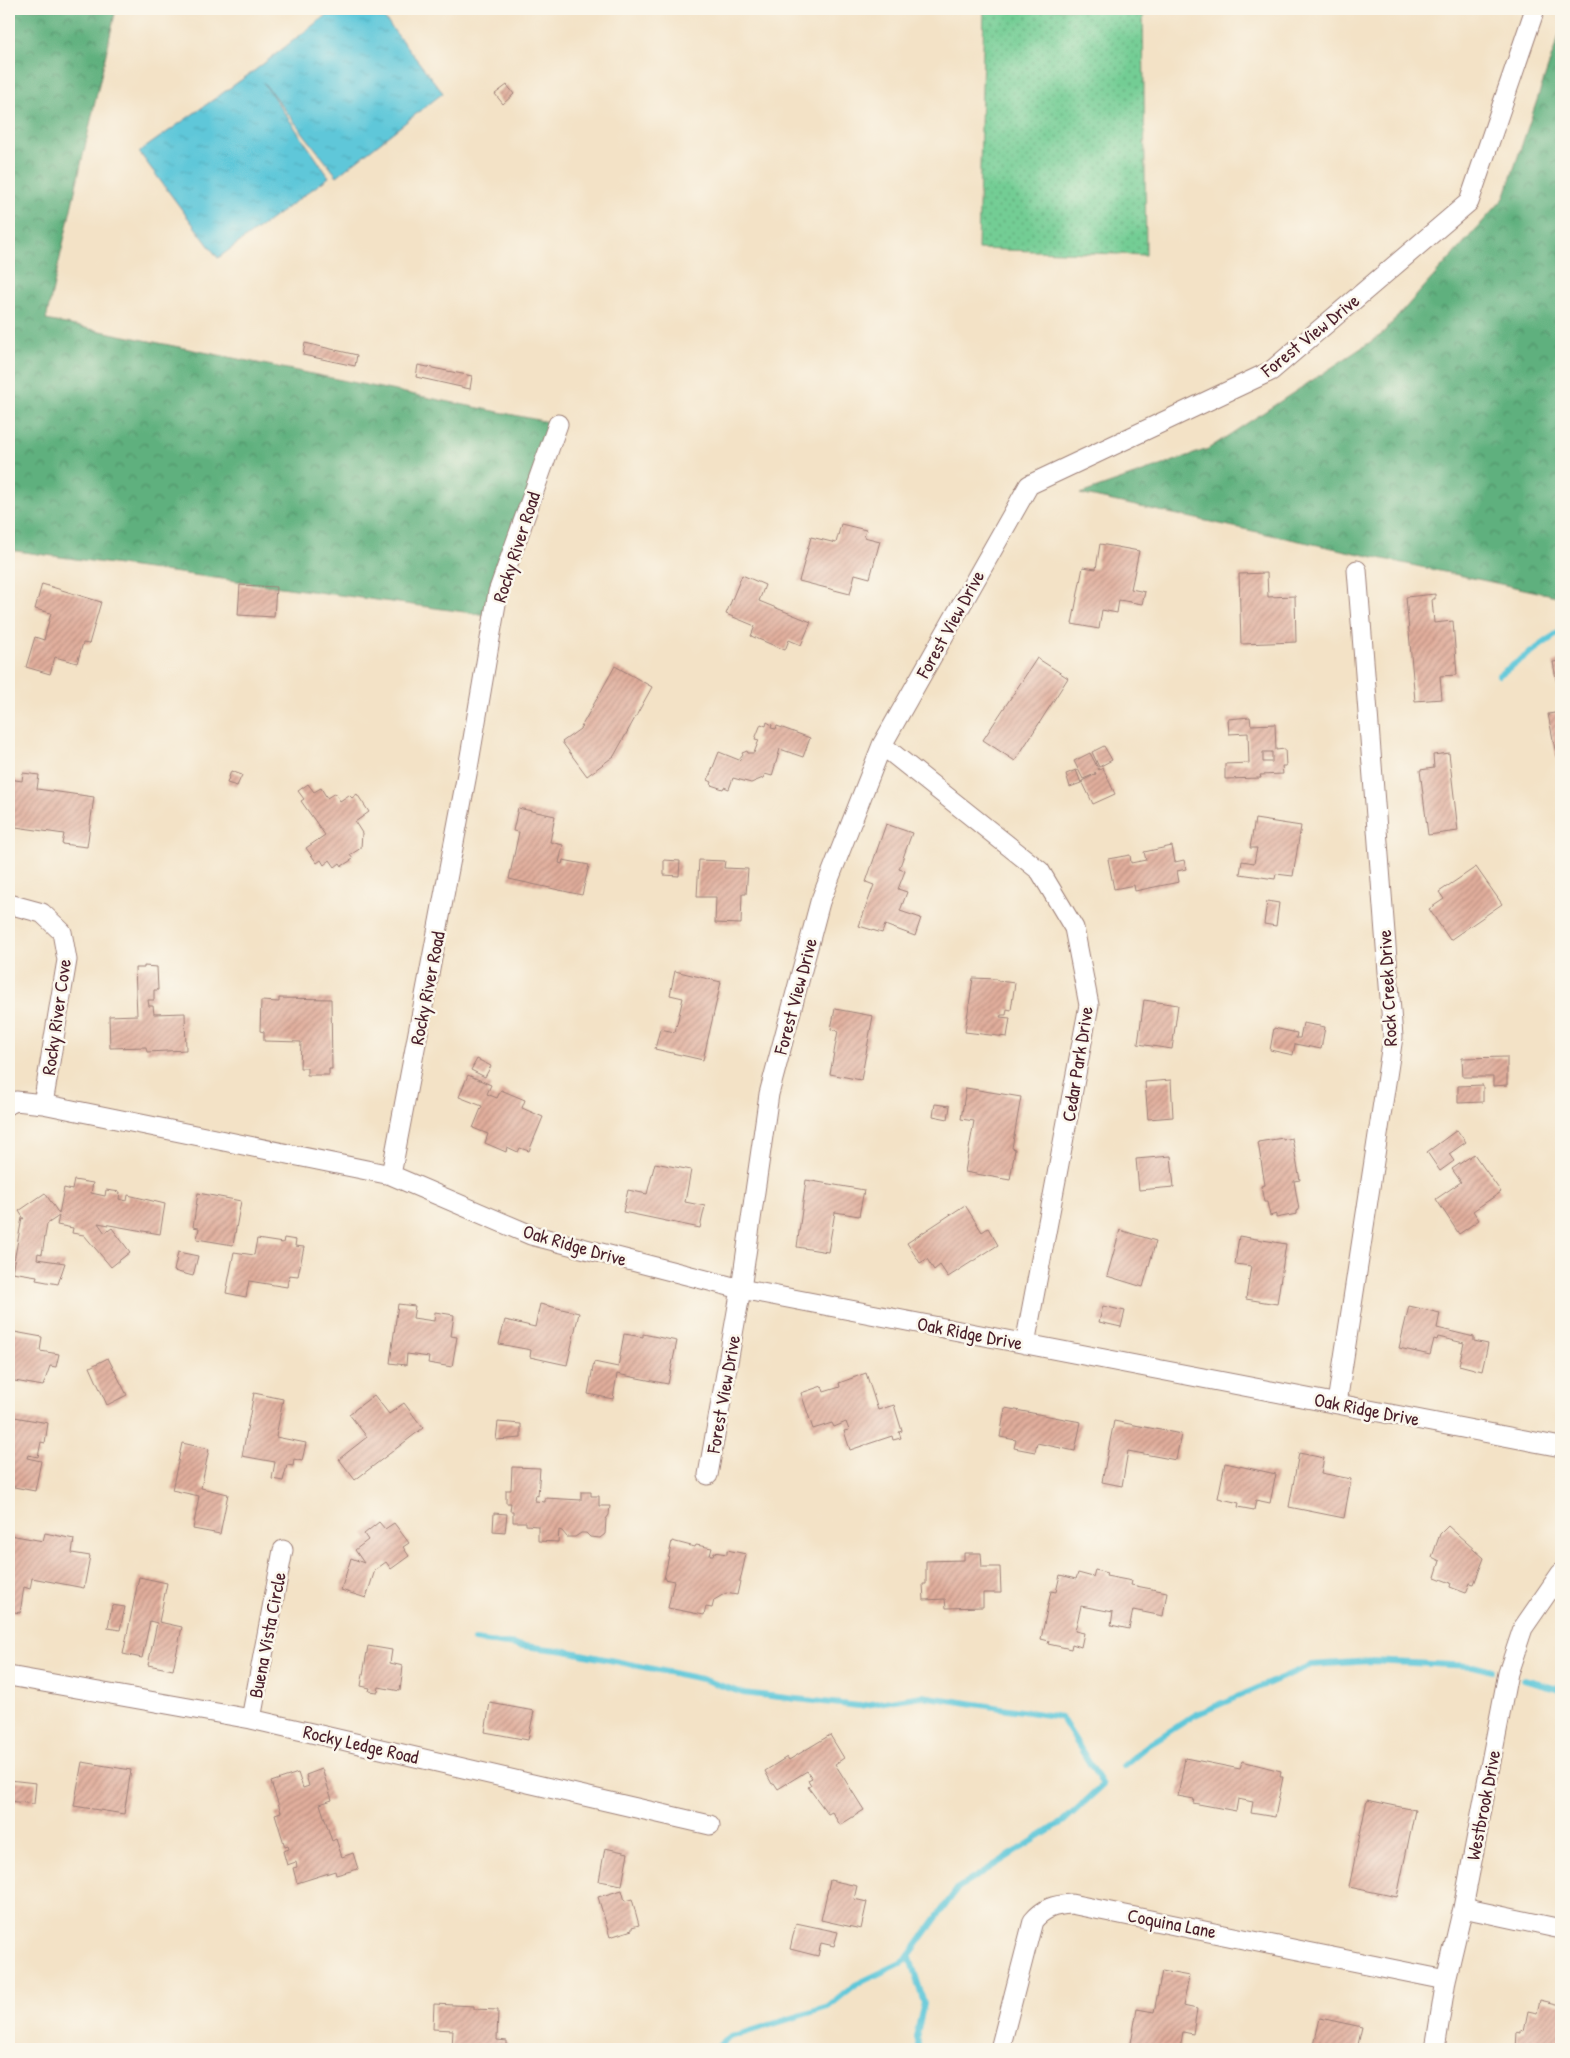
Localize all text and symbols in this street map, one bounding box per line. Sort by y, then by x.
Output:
street label: Forest View Drive [1255,287,1365,383]
street label: Rocky River Road [486,488,546,606]
street label: Forest View Drive [909,565,990,683]
street label: Rocky River Road [403,929,451,1047]
street label: Rock Creek Drive [1371,929,1403,1047]
street label: Forest View Drive [767,935,823,1058]
street label: Rocky River Cove [35,957,77,1077]
street label: Cedar Park Drive [1055,1004,1099,1124]
street label: Oak Ridge Drive [520,1218,630,1272]
street label: Oak Ridge Drive [915,1310,1025,1356]
street label: Forest View Drive [700,1333,746,1456]
street label: Oak Ridge Drive [1312,1386,1422,1432]
street label: Buena Vista Circle [242,1569,292,1700]
street label: Rocky Ledge Road [301,1718,422,1770]
street label: Westbrook Drive [1460,1747,1506,1862]
street label: Coquina Lane [1125,1902,1219,1944]

